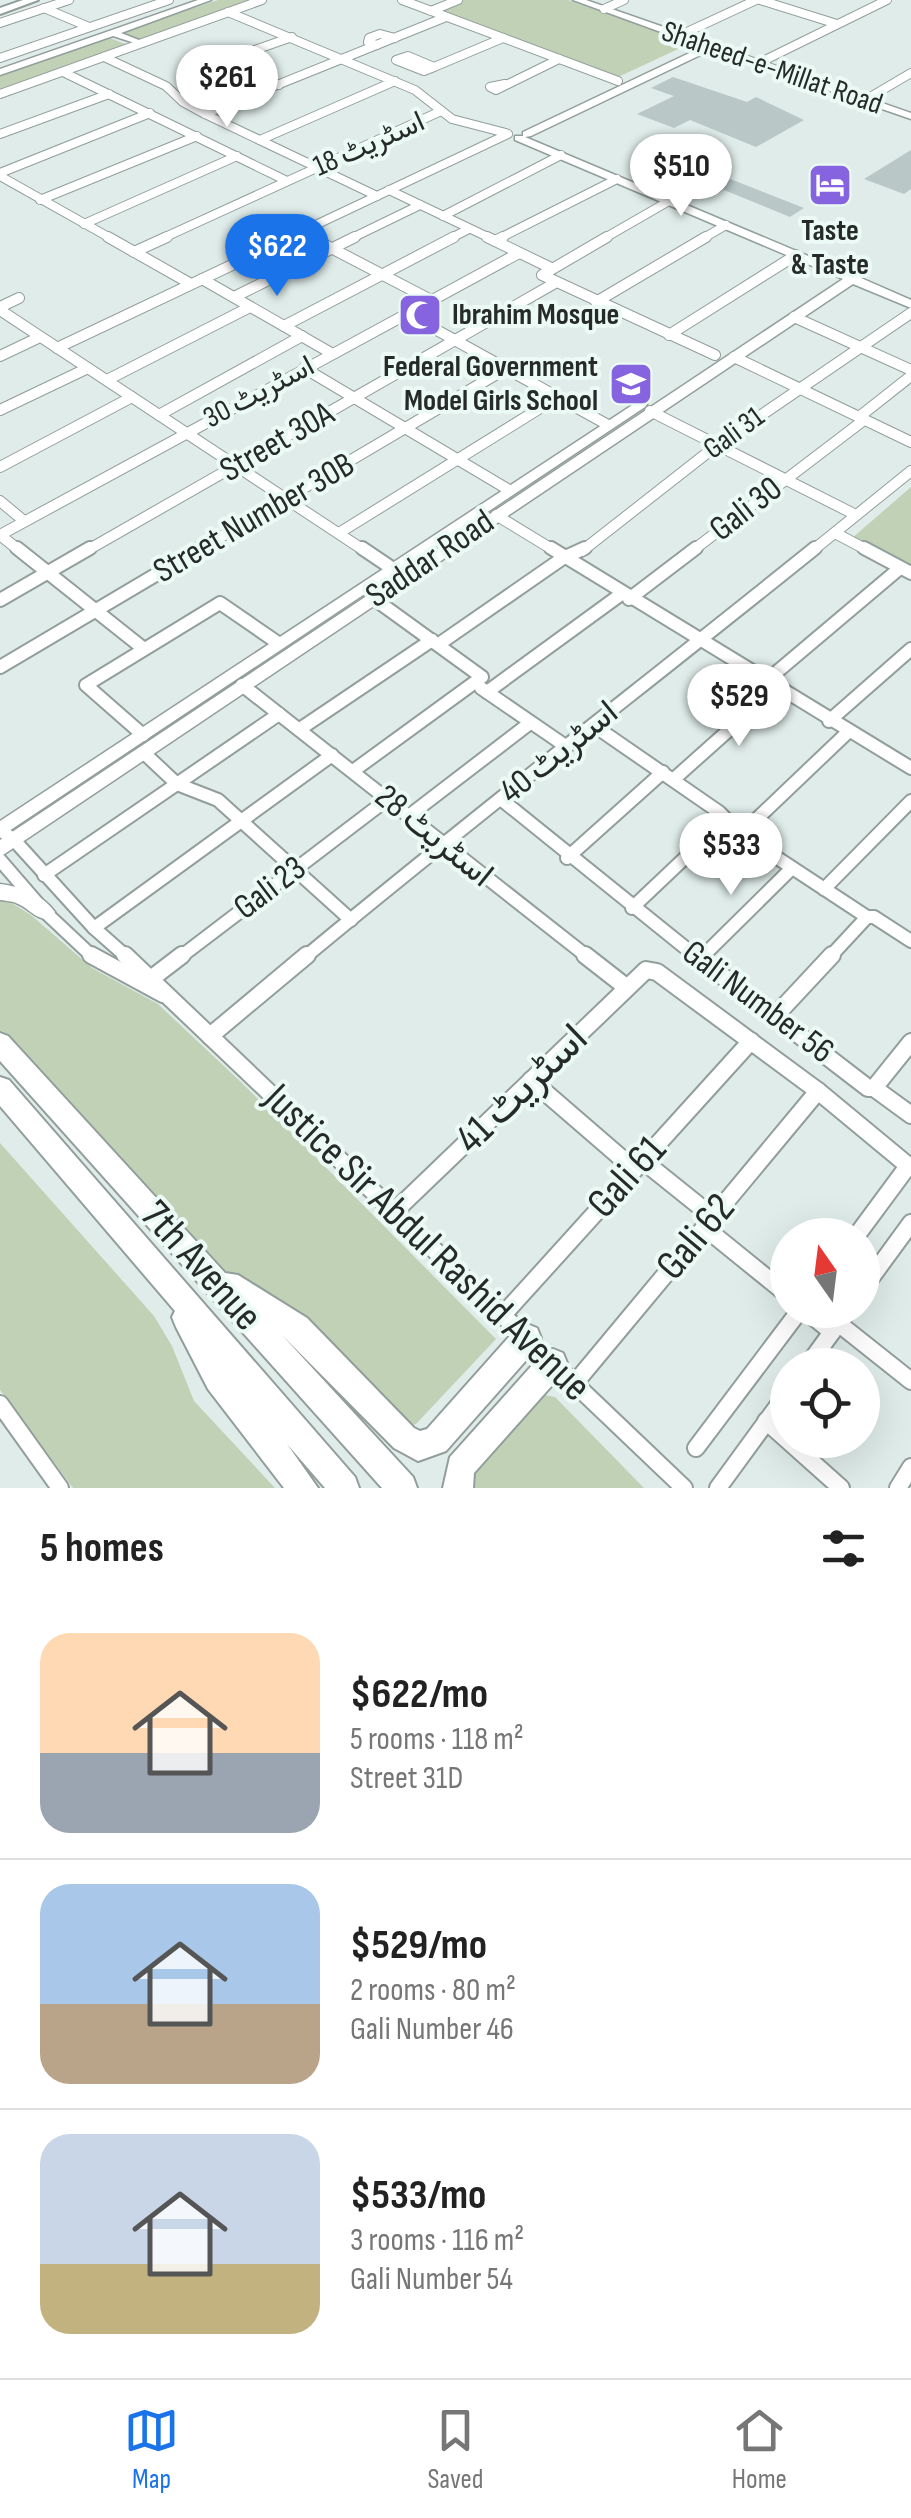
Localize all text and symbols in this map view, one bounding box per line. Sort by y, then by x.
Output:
street label: Shaheed-e-Millat Road [657,13,887,123]
pin: $261 [168,45,286,130]
text: $261 [198,58,256,97]
street label: اسٹریٹ 18 [308,104,430,184]
pin: $510 [622,134,740,219]
text: $510 [652,147,710,186]
hotel icon: Taste & Taste [807,162,853,208]
place label: Taste & Taste [791,213,869,283]
pin: $622 [218,214,336,299]
text: $622 [247,227,307,266]
mosque icon: Ibrahim Mosque [397,292,443,338]
place label: Ibrahim Mosque [452,297,619,333]
street label: اسٹریٹ 30 [197,348,321,436]
place label: Federal Government Model Girls School [383,349,598,419]
school or university icon: Federal Government Model Girls School [608,361,654,407]
street label: Street 30A [212,392,342,492]
street label: Gali 31 [697,399,772,467]
street label: Street Number 30B [146,443,362,593]
street label: Gali 30 [701,467,791,551]
street label: Saddar Road [358,501,502,617]
pin: $529 [680,664,798,749]
text: $529 [709,677,769,716]
street label: اسٹریٹ 40 [491,691,627,813]
street label: اسٹریٹ 28 [366,775,502,897]
pin: $533 [672,813,790,898]
text: $533 [701,826,761,865]
street label: Gali 23 [225,847,315,929]
street label: Gali Number 56 [674,931,842,1073]
street label: اسٹریٹ 41 [445,1014,599,1164]
street label: Justice Sir Abdul Rashid Avenue [252,1073,601,1412]
street label: Gali 61 [577,1125,677,1229]
street label: Gali 62 [646,1184,746,1290]
street label: 7th Avenue [129,1190,273,1342]
north arrow [770,1218,880,1328]
map controls [770,1218,880,1458]
button: locate [770,1348,880,1458]
icon: filters [816,1521,871,1576]
text: 5 homes [40,1523,164,1574]
text: $622/mo [350,1669,488,1720]
icon: home [120,1673,240,1793]
text: 5 rooms · 118 m² [350,1720,524,1759]
text: Street 31D [350,1759,463,1798]
text: $529/mo [350,1920,487,1971]
icon: home [120,1924,240,2044]
text: 2 rooms · 80 m² [350,1971,516,2010]
text: Gali Number 46 [350,2010,514,2049]
text: $533/mo [350,2170,486,2221]
icon: home [120,2174,240,2294]
text: 3 rooms · 116 m² [350,2221,524,2260]
text: Gali Number 54 [350,2260,513,2299]
tab: Map [124,2403,179,2496]
tab: Saved [427,2403,484,2496]
tab: Home [732,2403,787,2496]

